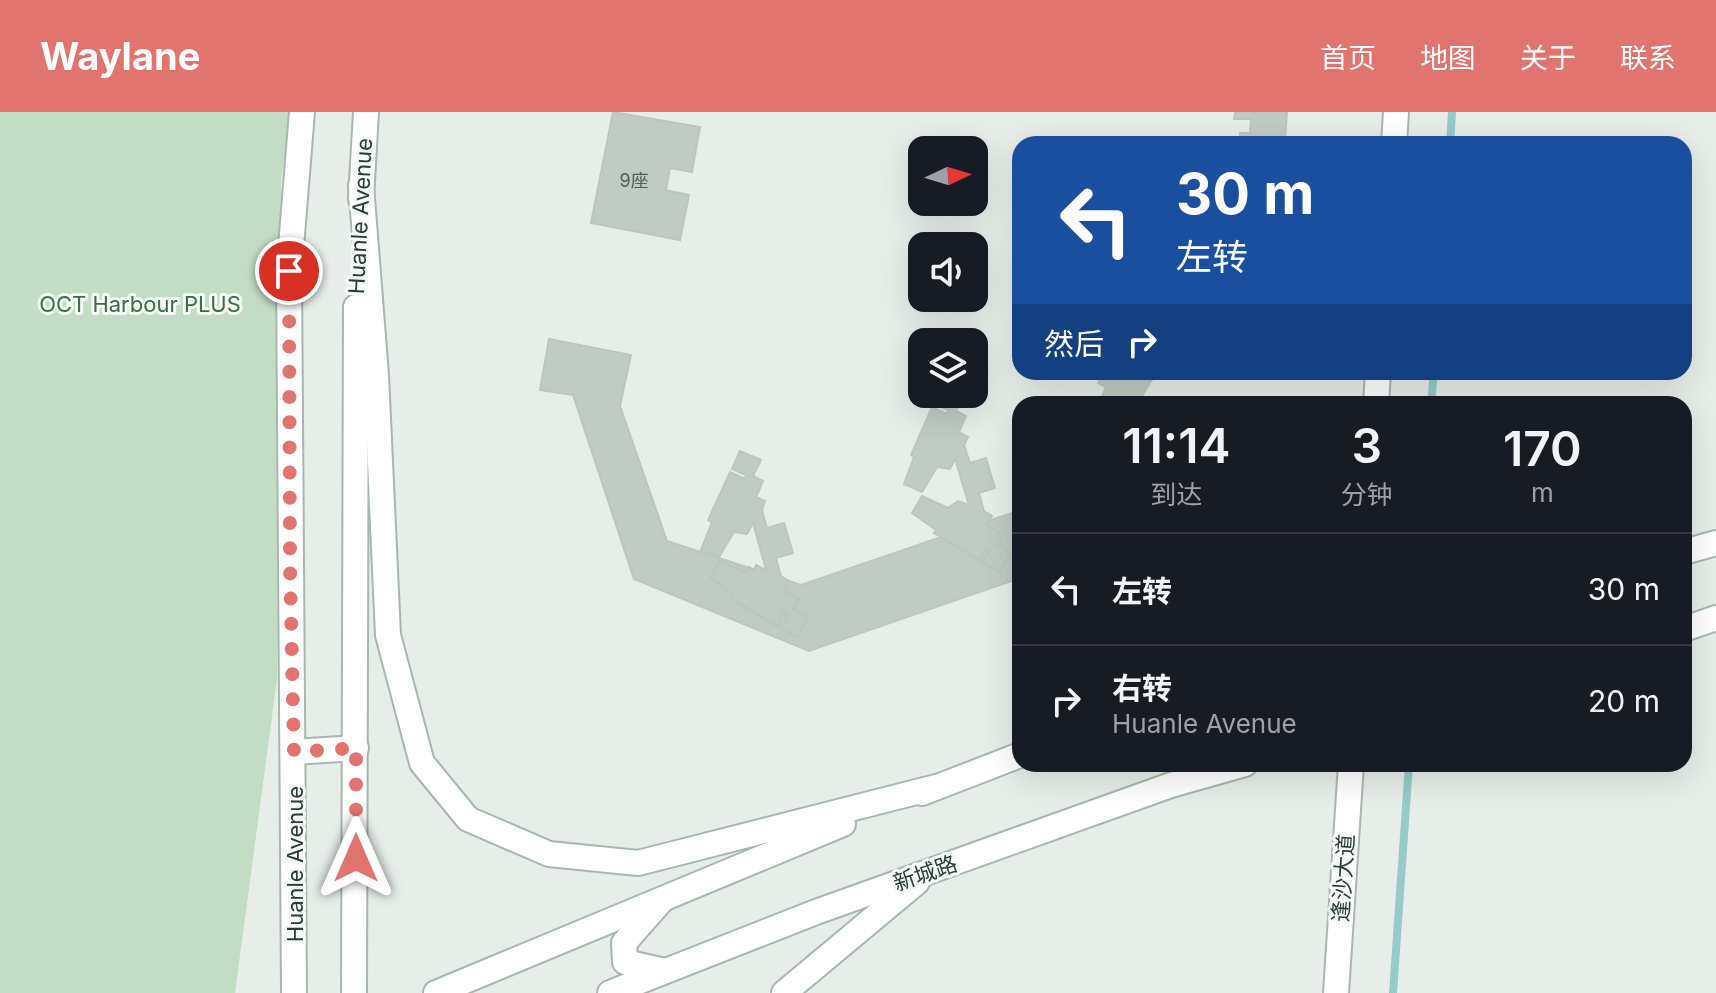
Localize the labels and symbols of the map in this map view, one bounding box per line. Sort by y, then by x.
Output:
north arrow [908,136,988,216]
street label: Huanle Avenue [343,137,377,295]
house number: 9座 [619,170,649,191]
pin [255,237,323,305]
park label: OCT Harbour PLUS [39,291,241,317]
street label: Huanle Avenue [282,786,308,942]
position arrow [314,816,398,900]
street label: 逢沙大道 [1327,833,1359,923]
street label: 新城路 [890,850,960,896]

